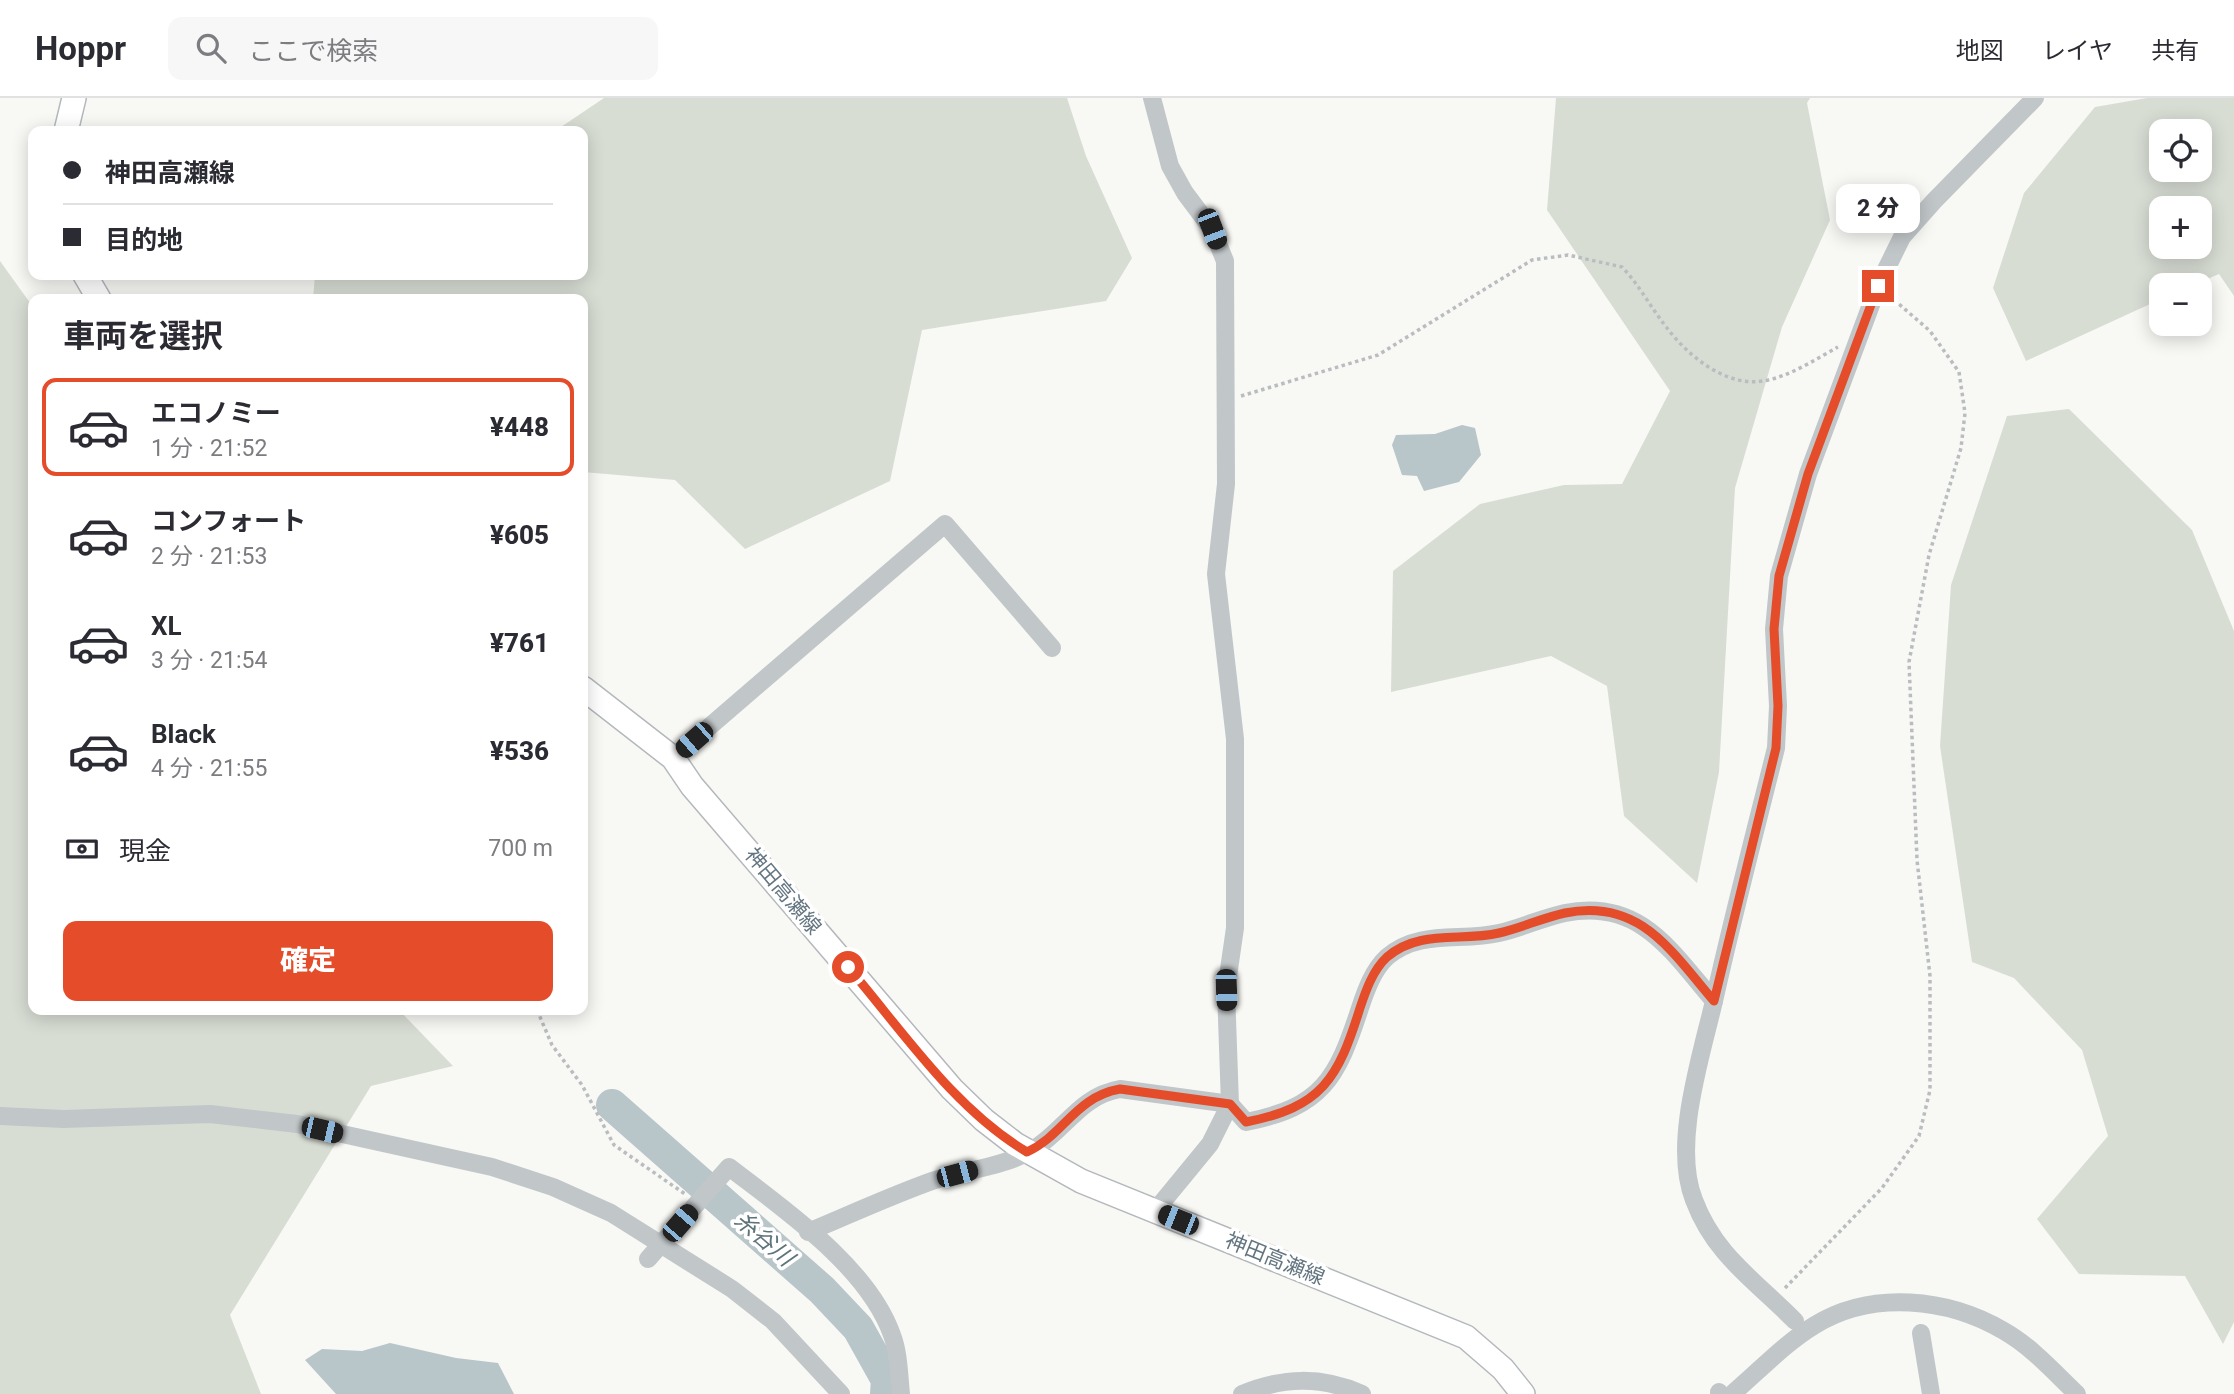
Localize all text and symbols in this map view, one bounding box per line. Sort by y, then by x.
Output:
search box [168,17,658,80]
text: Hoppr [35,29,126,68]
icon: search [192,29,230,67]
text: ここで検索 [248,36,378,66]
text: 地図 [1956,37,2004,65]
text: レイヤ [2042,37,2113,65]
text: 共有 [2151,37,2199,65]
map controls [2149,119,2212,336]
button: locate [2149,119,2212,182]
text: 神田高瀬線 [105,158,235,188]
callout: 2 分 [1836,184,1920,234]
text: 2 分 [1857,195,1899,222]
button: + [2149,196,2212,259]
car [1195,206,1230,252]
text: 目的地 [105,225,183,255]
route end [1862,270,1894,302]
button: − [2149,273,2212,336]
text: 車両を選択 [63,317,223,355]
icon: car [67,396,130,459]
text: エコノミー [151,398,281,428]
text: ¥448 [490,412,549,442]
text: 1 分 · 21:52 [151,435,267,462]
icon: car [67,504,130,567]
text: コンフォート [151,506,306,536]
text: ¥605 [490,520,549,550]
text: 2 分 · 21:53 [151,543,267,570]
text: XL [151,611,182,641]
icon: car [67,612,130,675]
text: ¥761 [490,628,549,658]
text: 3 分 · 21:54 [151,647,267,674]
car [672,718,717,762]
text: Black [151,719,216,749]
icon: car [67,720,130,783]
text: ¥536 [490,736,549,766]
text: 4 分 · 21:55 [151,755,267,782]
icon: cash [63,830,101,868]
text: 700 m [488,835,553,862]
text: 現金 [119,836,171,866]
street label: 神田高瀬線 [740,843,826,939]
button: 確定 [63,921,553,1001]
route start [832,951,864,983]
car [1215,969,1238,1011]
car [300,1115,345,1145]
car [934,1158,981,1190]
car [659,1200,702,1246]
car [1155,1202,1202,1238]
water label: 糸谷川 [729,1206,801,1274]
street label: 神田高瀬線 [1222,1228,1328,1290]

